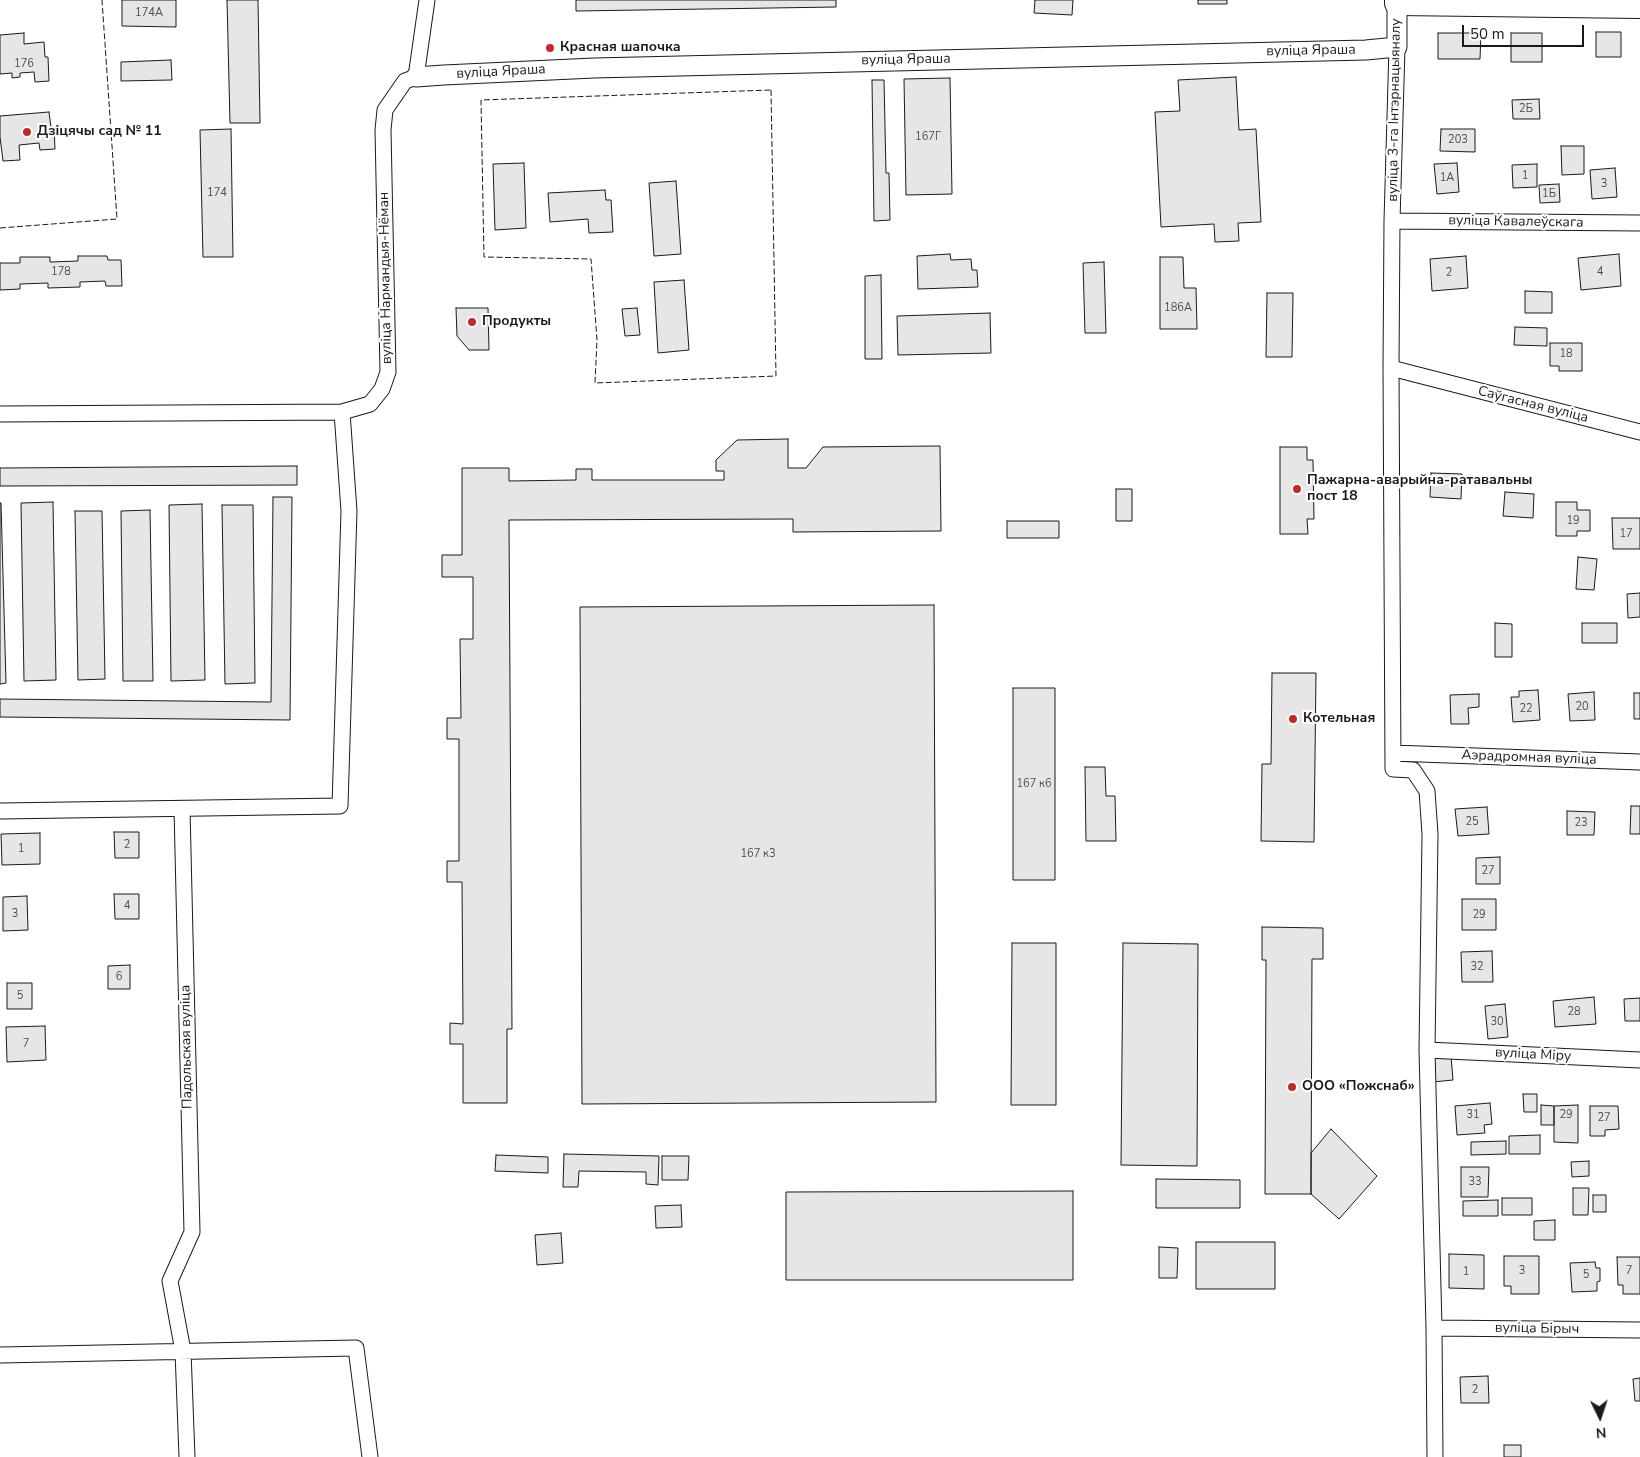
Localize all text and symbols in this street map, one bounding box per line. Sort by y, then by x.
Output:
house number: 174А [135,6,163,20]
scale bar [1465,15,1588,47]
street label: вуліца 3-га Інтэрнацыяналу [1385,18,1405,202]
text: 50 m [1470,24,1505,44]
place label: Красная шапочка [560,40,681,56]
marker: Красная шапочка [544,42,556,54]
street label: вуліца Яраша [1266,42,1356,60]
street label: вуліца Яраша [861,51,951,69]
house number: 176 [14,57,34,71]
street label: вуліца Яраша [456,61,546,83]
house number: 2Б [1519,102,1533,116]
place label: Дзіцячы сад № 11 [37,124,162,140]
marker: Дзіцячы сад № 11 [21,126,33,138]
house number: 167Г [915,130,941,144]
house number: 203 [1448,133,1468,147]
house number: 1 [1522,169,1528,183]
house number: 1А [1440,171,1454,185]
house number: 3 [1601,177,1607,191]
house number: 174 [207,186,227,200]
house number: 1Б [1542,187,1556,201]
street label: вуліца Нармандыя-Нёман [376,192,396,364]
street label: вуліца Кавалеўскага [1448,212,1584,232]
house number: 178 [51,265,71,279]
house number: 4 [1597,265,1603,279]
house number: 2 [1446,266,1452,280]
house number: 186А [1164,301,1192,315]
place label: Продукты [482,314,551,330]
marker: Продукты [466,316,478,328]
house number: 18 [1559,347,1573,361]
street label: Саўгасная вуліца [1476,383,1590,427]
place label: Пажарна-аварыйна-ратавальны пост 18 [1307,473,1532,506]
marker: Пажарна-аварыйна-ратавальны пост 18 [1291,483,1303,495]
house number: 19 [1566,514,1580,528]
house number: 17 [1619,527,1633,541]
house number: 20 [1575,700,1589,714]
house number: 22 [1519,702,1533,716]
place label: Котельная [1303,711,1375,727]
marker: Котельная [1287,713,1299,725]
street label: Аэрадромная вуліца [1461,747,1597,769]
house number: 167 к6 [1016,777,1052,791]
house number: 25 [1465,815,1479,829]
house number: 23 [1574,816,1588,830]
house number: 2 [124,838,130,852]
house number: 1 [18,842,24,856]
house number: 167 к3 [740,847,776,861]
house number: 27 [1481,864,1495,878]
house number: 4 [124,899,130,913]
house number: 3 [12,907,18,921]
house number: 29 [1472,908,1486,922]
house number: 32 [1470,960,1484,974]
house number: 6 [116,970,122,984]
street label: Падольская вуліца [178,985,196,1109]
house number: 5 [17,989,23,1003]
house number: 28 [1567,1005,1581,1019]
house number: 30 [1490,1015,1504,1029]
house number: 7 [23,1037,29,1051]
street label: вуліца Міру [1494,1045,1572,1065]
place label: ООО «Пожснаб» [1302,1079,1415,1095]
marker: ООО «Пожснаб» [1286,1081,1298,1093]
house number: 31 [1466,1108,1480,1122]
house number: 29 [1559,1108,1573,1122]
house number: 27 [1597,1111,1611,1125]
house number: 33 [1468,1175,1482,1189]
house number: 3 [1519,1264,1525,1278]
house number: 7 [1626,1264,1632,1278]
house number: 1 [1463,1265,1469,1279]
house number: 5 [1583,1268,1589,1282]
street label: вуліца Бірыч [1495,1320,1579,1338]
house number: 2 [1472,1383,1478,1397]
north arrow [1575,1392,1625,1442]
text: N [1595,1423,1607,1442]

